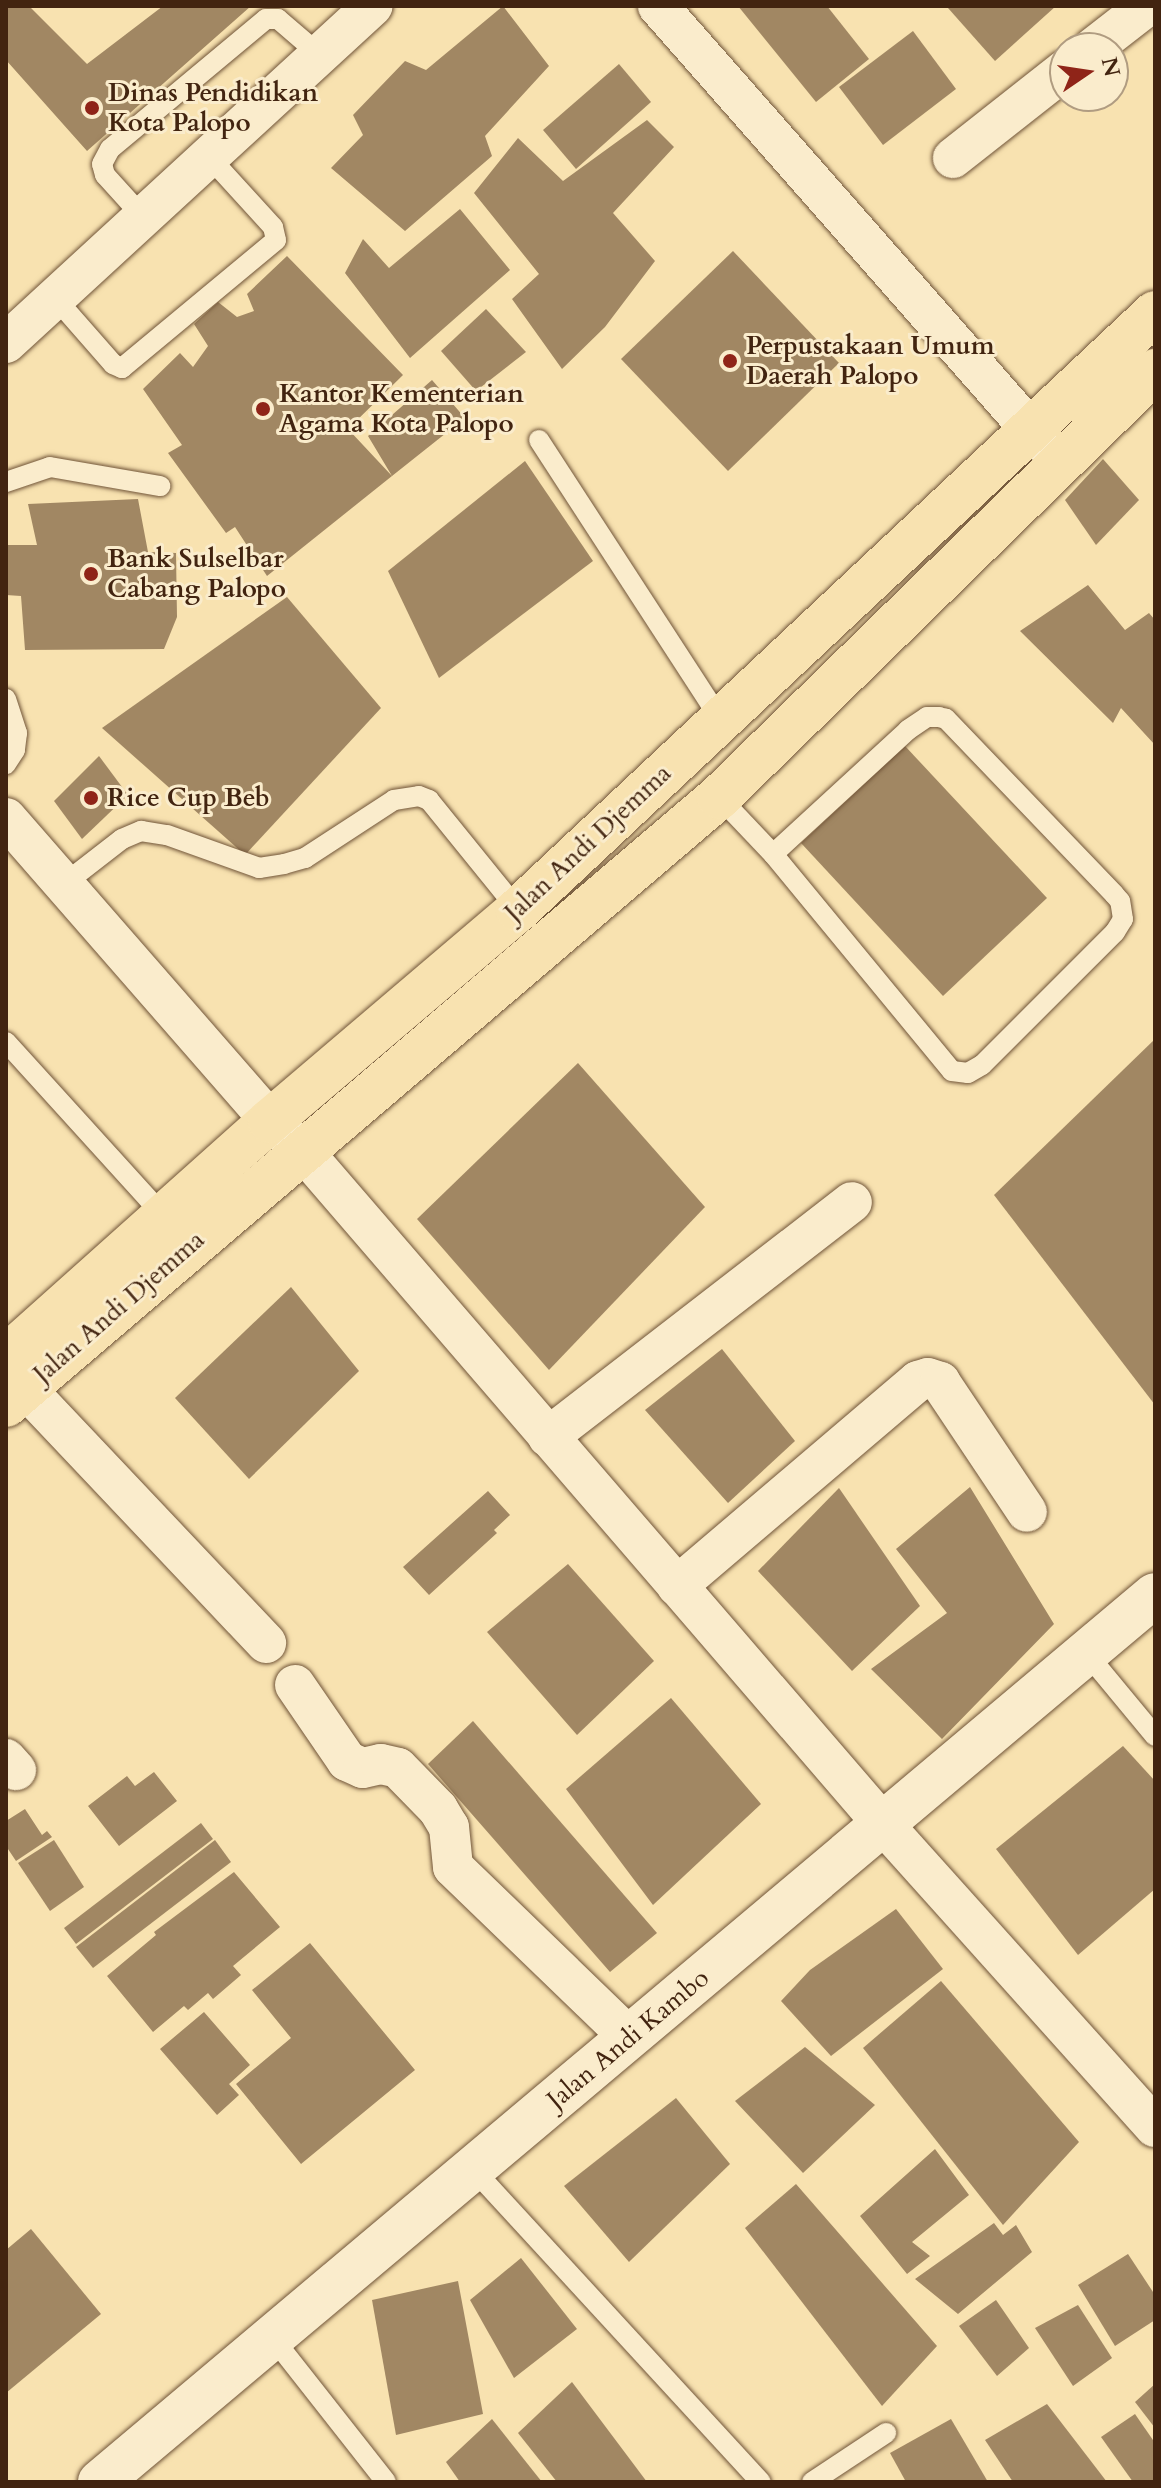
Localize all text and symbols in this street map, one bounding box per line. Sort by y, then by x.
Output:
north arrow [1049,32,1129,112]
text: N [1094,54,1127,80]
place label: Dinas Pendidikan Kota Palopo [108,77,318,138]
marker: Dinas Pendidikan Kota Palopo [83,99,101,117]
place label: Perpustakaan Umum Daerah Palopo [746,330,995,392]
marker: Perpustakaan Umum Daerah Palopo [721,352,739,370]
place label: Kantor Kementerian Agama Kota Palopo [279,378,524,440]
marker: Kantor Kementerian Agama Kota Palopo [254,400,272,418]
place label: Bank Sulselbar Cabang Palopo [107,543,286,604]
marker: Bank Sulselbar Cabang Palopo [82,565,100,583]
street label: Jalan Andi Djemma [498,758,678,928]
place label: Rice Cup Beb [107,782,270,814]
marker: Rice Cup Beb [82,789,100,807]
street label: Jalan Andi Djemma [27,1224,211,1390]
street label: Jalan Andi Kambo [541,1962,715,2116]

